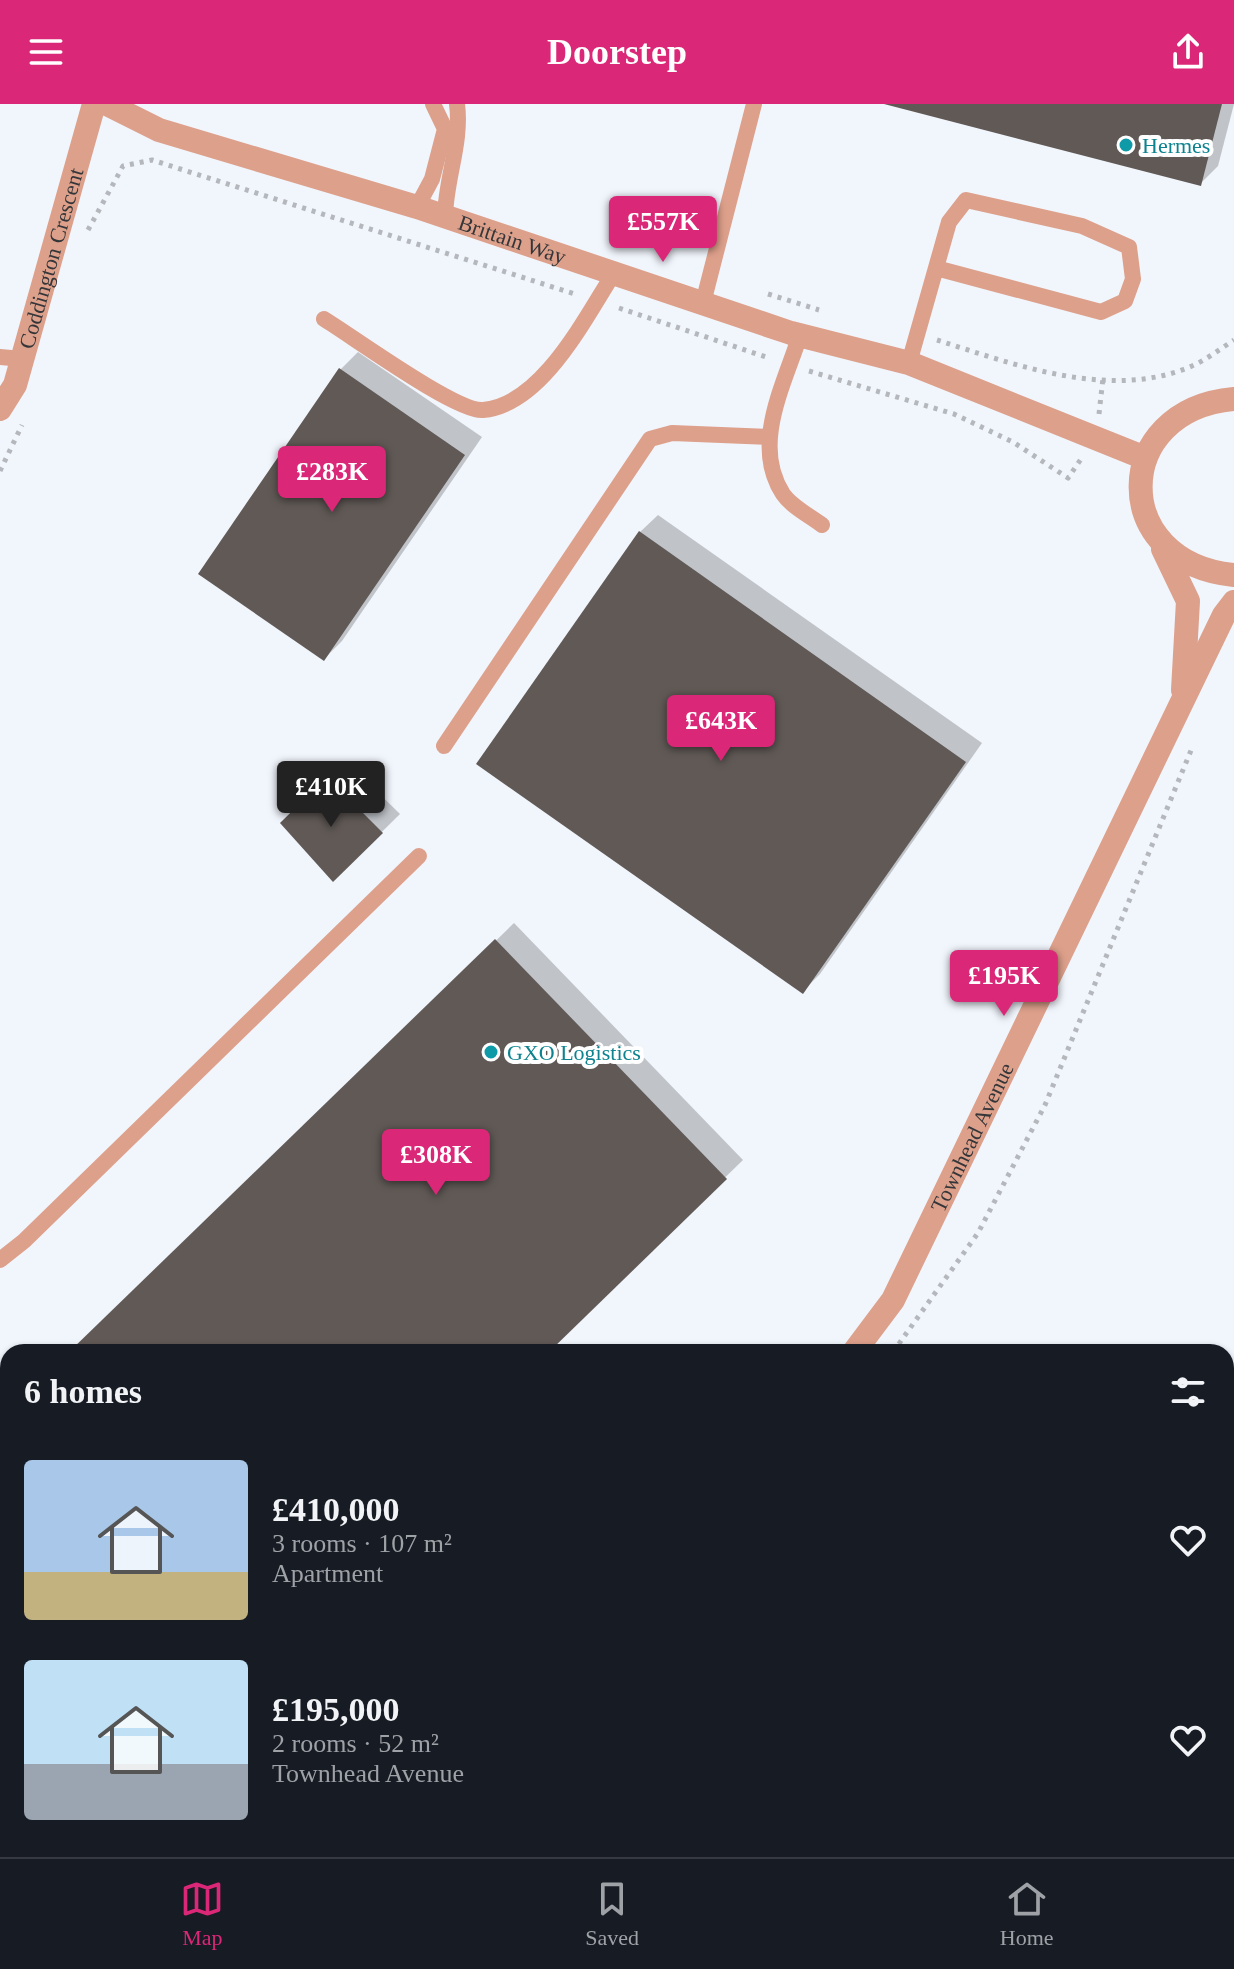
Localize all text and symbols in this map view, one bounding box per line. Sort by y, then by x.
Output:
icon: menu [24,30,68,74]
icon: share [1166,30,1210,74]
text: Doorstep [547,32,687,72]
place label: Hermes [1142,133,1210,158]
marker: Hermes [1117,136,1135,154]
street label: Coddington Crescent [14,165,88,351]
pin: £557K [607,196,719,264]
text: £557K [627,207,699,236]
street label: Brittain Way [455,210,569,269]
pin: £283K [276,446,388,514]
text: £283K [296,457,368,486]
pin: £643K [665,695,777,763]
text: £643K [685,706,757,735]
pin: £410K [275,761,387,829]
text: £410K [295,772,367,801]
pin: £195K [948,950,1060,1018]
text: £195K [968,961,1040,990]
place label: GXO Logistics [507,1040,641,1065]
marker: GXO Logistics [482,1043,500,1061]
street label: Townhead Avenue [926,1059,1019,1216]
pin: £308K [380,1129,492,1197]
text: £308K [400,1140,472,1169]
icon: filters [1166,1370,1210,1414]
text: 6 homes [24,1373,142,1410]
text: £410,000 [272,1491,400,1528]
icon: home [88,1492,184,1588]
icon: heart [1166,1518,1210,1562]
text: 3 rooms · 107 m² [272,1529,452,1558]
text: Apartment [272,1559,383,1588]
text: £195,000 [272,1691,400,1728]
icon: home [88,1692,184,1788]
icon: heart [1166,1718,1210,1762]
text: 2 rooms · 52 m² [272,1729,439,1758]
text: Townhead Avenue [272,1759,464,1788]
tab: Map [180,1877,224,1951]
tab: Saved [585,1877,639,1951]
tab: Home [1000,1877,1054,1951]

